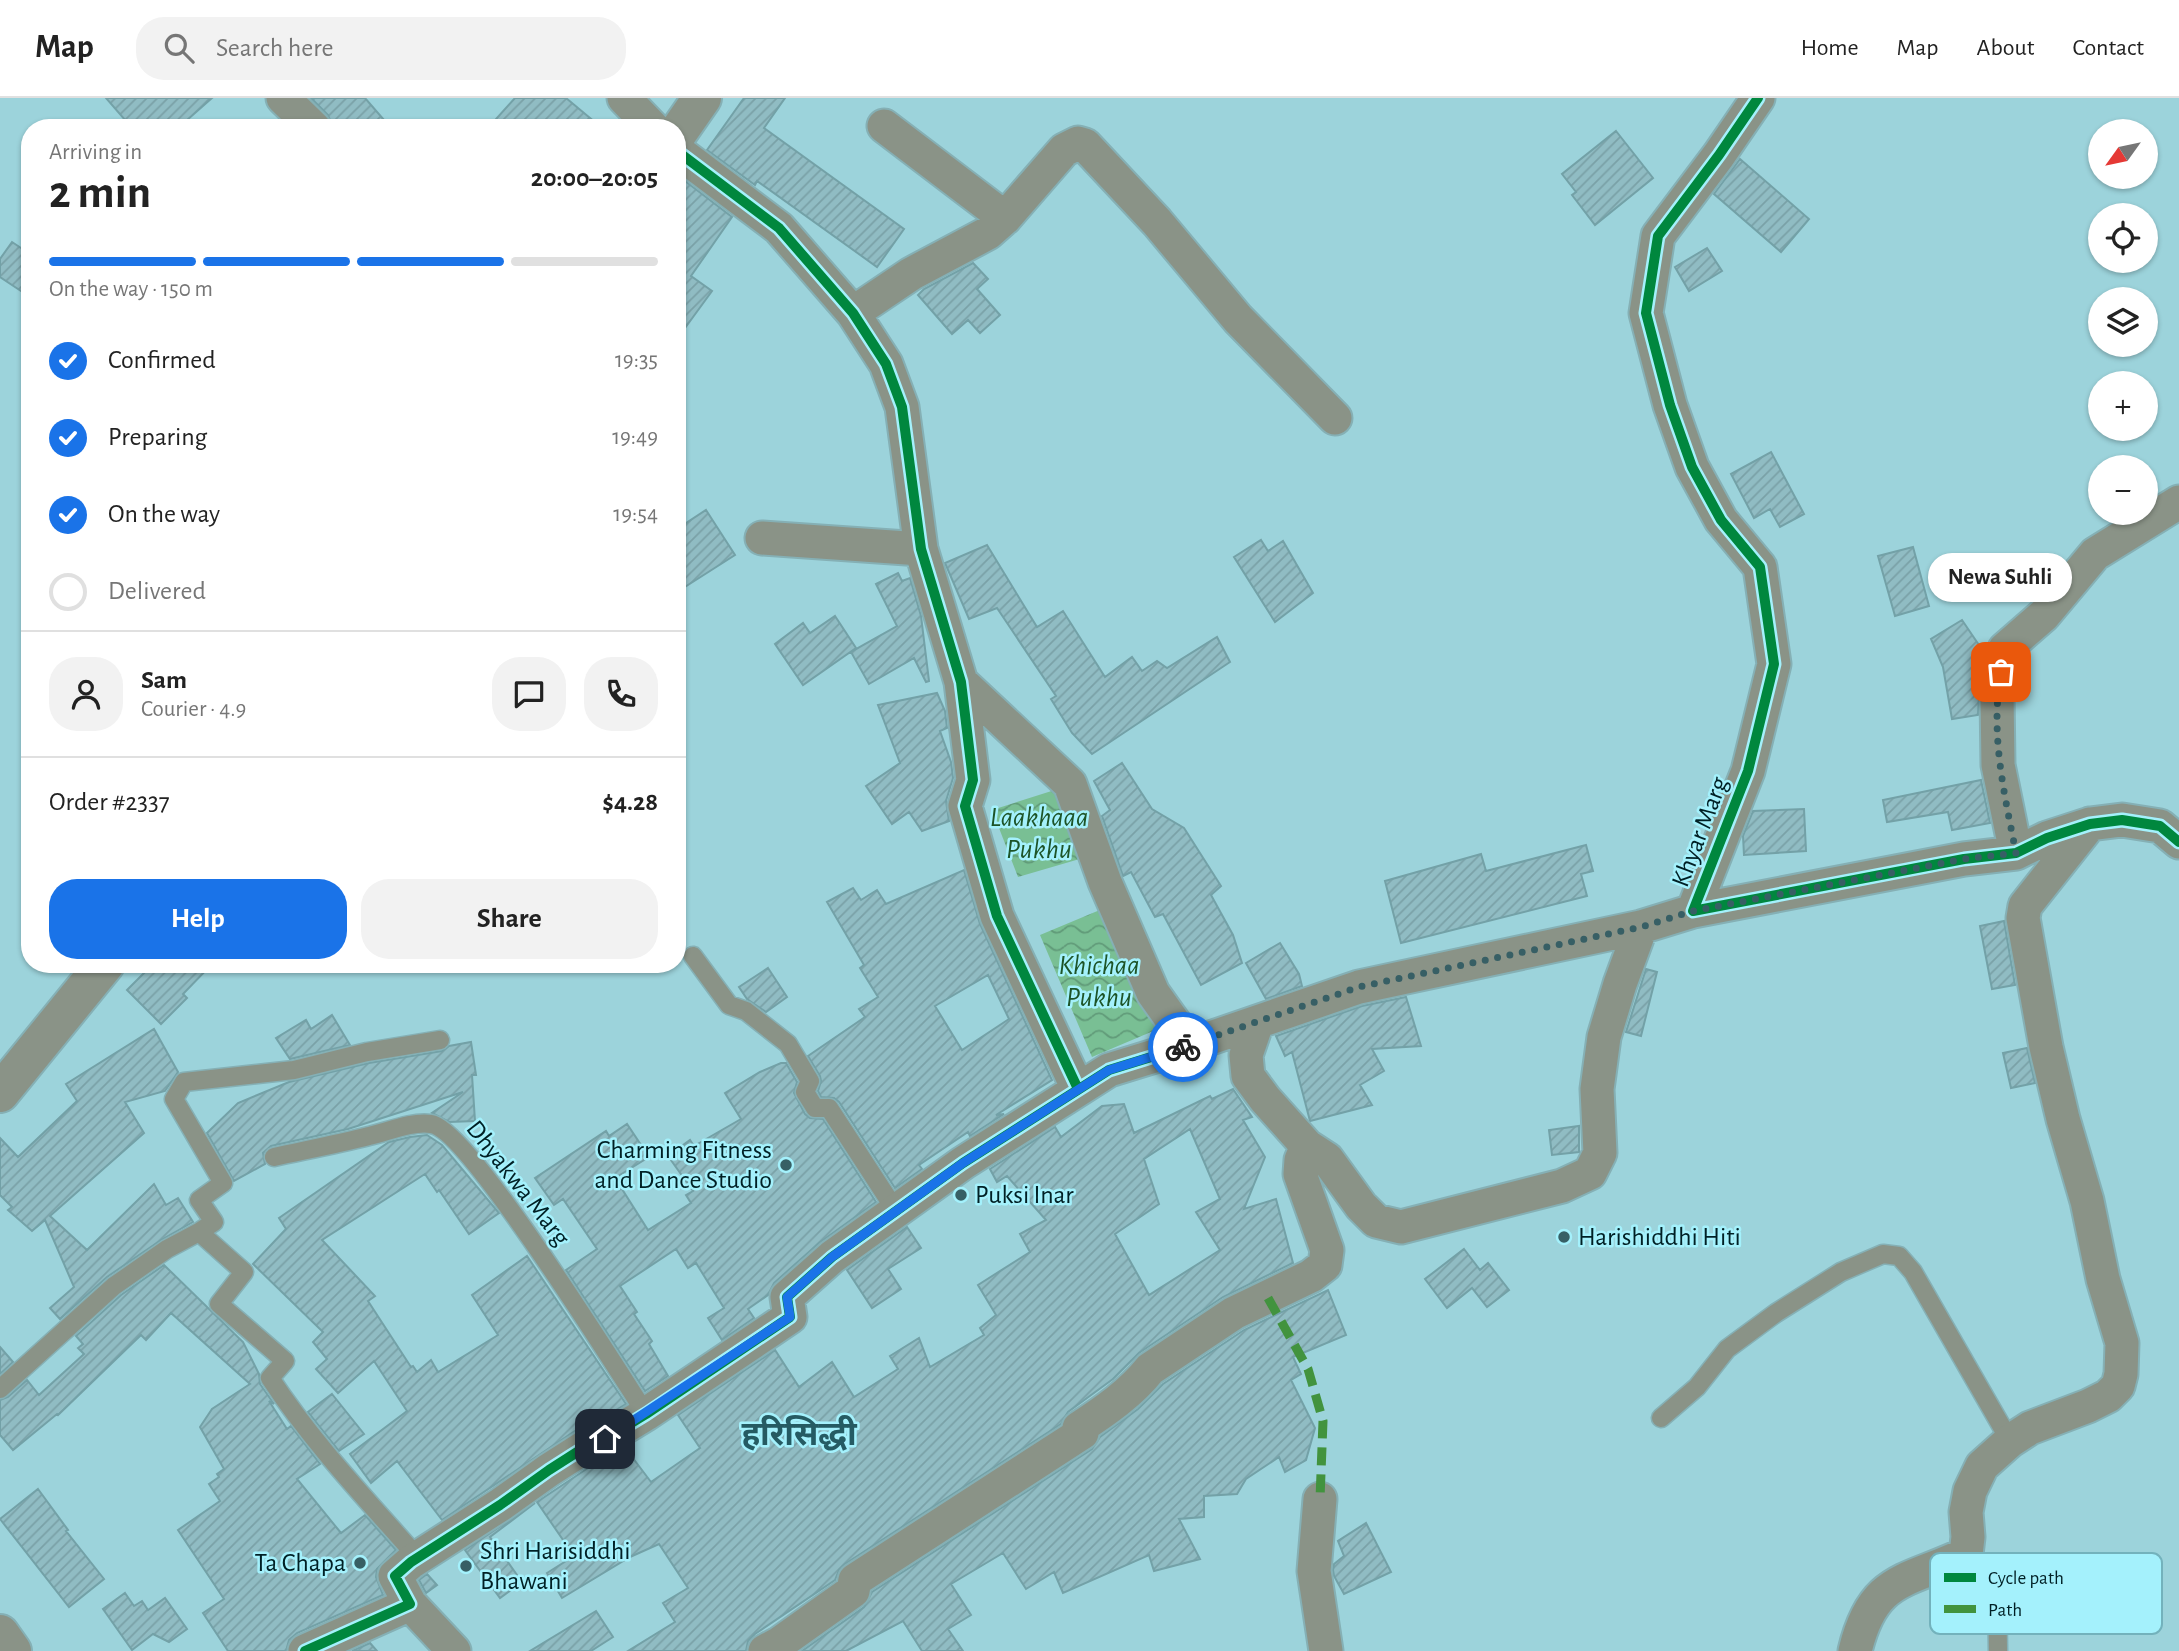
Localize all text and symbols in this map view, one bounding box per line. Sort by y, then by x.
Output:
search box [136,17,626,80]
icon: search [160,29,198,67]
text: Map [35,31,94,64]
text: Search here [216,35,334,61]
text: Home [1801,36,1859,60]
text: Map [1897,36,1939,60]
text: About [1977,36,2034,60]
text: Contact [2072,36,2144,60]
north arrow [2088,119,2158,189]
map controls [2088,119,2158,525]
text: Arriving in [49,141,142,164]
text: 20:00–20:05 [531,165,658,191]
text: 2 min [49,170,151,216]
button: locate [2088,203,2158,273]
text: On the way · 150 m [49,278,213,301]
button: layers [2088,287,2158,357]
icon: check [49,342,87,380]
text: Confirmed [108,347,216,373]
text: 19:35 [615,349,658,372]
button: + [2088,371,2158,441]
icon: check [49,419,87,457]
text: Preparing [108,424,207,450]
text: 19:49 [612,426,658,449]
button: − [2088,455,2158,525]
icon: check [49,496,87,534]
text: On the way [108,501,220,527]
text: 19:54 [613,503,658,526]
callout: Newa Suhli [1929,553,2073,602]
text: Newa Suhli [1948,566,2052,589]
text: Delivered [108,578,206,604]
pin [1971,642,2031,702]
icon: bag [1982,653,2020,691]
button: person [49,657,123,731]
button: chat [492,657,566,731]
button: phone [584,657,658,731]
text: Sam [141,667,187,693]
text: Courier · 4.9 [141,698,246,721]
street label: Khyar Marg [1667,773,1733,891]
text: Order #2337 [49,789,170,815]
text: $4.28 [602,789,658,815]
water label: Laakhaaa Pukhu [990,804,1088,864]
button: Help [49,879,347,959]
button: Share [361,879,658,959]
water label: Khichaa Pukhu [1059,952,1139,1012]
courier [1148,1012,1218,1082]
icon: bike [1164,1028,1202,1066]
street label: Dhyakwa Marg [461,1116,575,1251]
place label: Charming Fitness and Dance Studio [594,1137,772,1193]
marker: Charming Fitness and Dance Studio [778,1157,794,1173]
place label: Puksi Inar [975,1182,1074,1208]
marker: Puksi Inar [953,1187,969,1203]
place label: Harishiddhi Hiti [1578,1224,1741,1250]
marker: Harishiddhi Hiti [1556,1229,1572,1245]
pin [575,1409,635,1469]
district label: हरिसिद्धी [741,1415,858,1452]
icon: home [586,1420,624,1458]
place label: Shri Harisiddhi Bhawani [480,1538,631,1594]
place label: Ta Chapa [254,1550,346,1576]
legend [1930,1553,2162,1634]
marker: Ta Chapa [352,1555,368,1571]
marker: Shri Harisiddhi Bhawani [458,1558,474,1574]
text: Cycle path [1988,1569,2064,1588]
text: Path [1988,1601,2022,1620]

